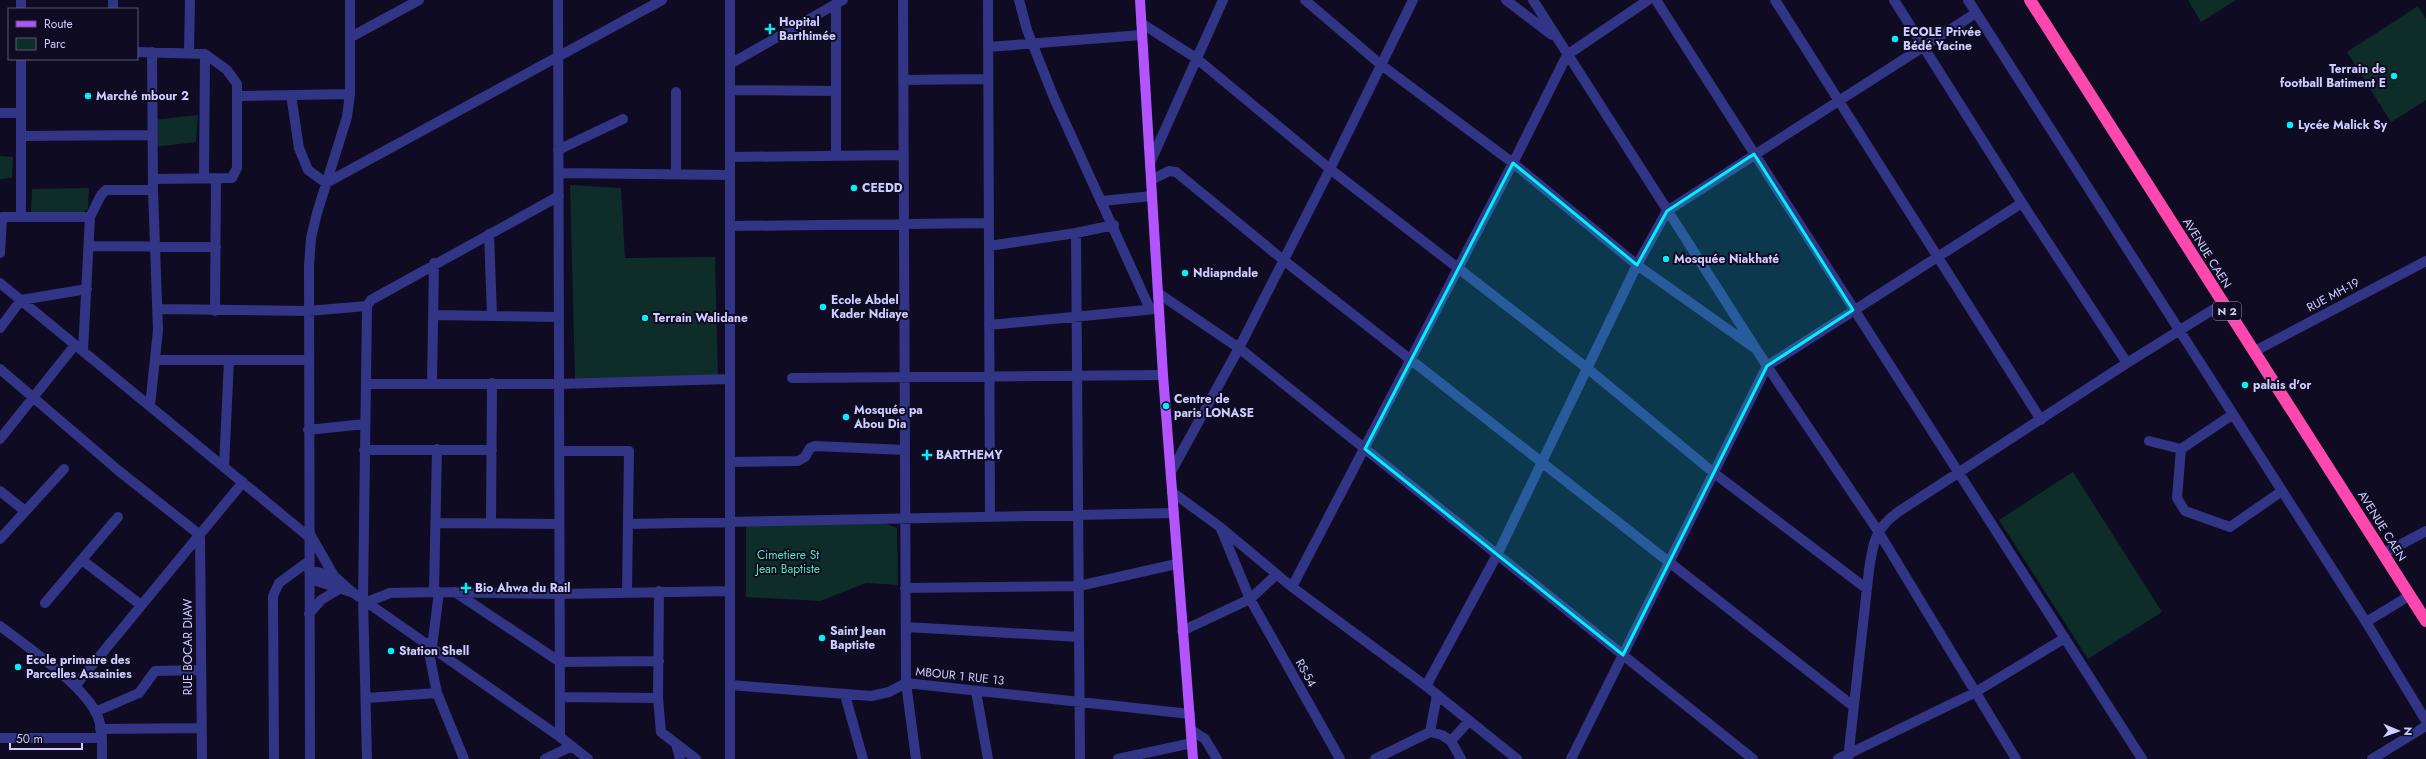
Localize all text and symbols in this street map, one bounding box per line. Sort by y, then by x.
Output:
legend [8,8,138,60]
place label: Hopital Barthimée [779,13,836,45]
text: Route [44,15,73,33]
marker: Hopital Barthimée [764,23,776,35]
place label: ECOLE Privée Bédé Yacine [1903,23,1981,55]
marker: ECOLE Privée Bédé Yacine [1890,34,1900,44]
text: Parc [44,35,66,53]
place label: Terrain de football Batiment E [2280,60,2386,92]
marker: Terrain de football Batiment E [2389,71,2399,81]
place label: Marché mbour 2 [96,87,189,105]
marker: Marché mbour 2 [83,91,93,101]
place label: Lycée Malick Sy [2298,116,2388,134]
marker: Lycée Malick Sy [2285,120,2295,130]
place label: CEEDD [862,179,903,197]
marker: CEEDD [849,183,859,193]
street label: AVENUE CAEN [2178,214,2236,292]
place label: Mosquée Niakhaté [1674,250,1779,268]
marker: Mosquée Niakhaté [1661,254,1671,264]
place label: Ndiapndale [1193,264,1258,282]
marker: Ndiapndale [1180,268,1190,278]
street label: RUE MH-19 [2303,274,2363,316]
place label: Ecole Abdel Kader Ndiaye [831,291,908,323]
marker: Ecole Abdel Kader Ndiaye [818,302,828,312]
road number: N 2 [2213,302,2241,320]
place label: Terrain Walidane [653,309,748,327]
marker: Terrain Walidane [640,313,650,323]
place label: palais d'or [2253,376,2312,394]
marker: palais d'or [2240,380,2250,390]
place label: Centre de paris LONASE [1174,390,1254,422]
place label: Mosquée pa Abou Dia [853,401,923,433]
marker: Centre de paris LONASE [1161,401,1171,411]
marker: Mosquée pa Abou Dia [841,412,851,422]
place label: BARTHEMY [936,446,1002,464]
marker: BARTHEMY [921,449,933,461]
street label: AVENUE CAEN [2353,487,2411,565]
park label: Cimetiere St Jean Baptiste [754,546,820,578]
place label: Bio Ahwa du Rail [475,579,570,597]
marker: Bio Ahwa du Rail [460,582,472,594]
street label: RUE BOCAR DIAW [179,599,197,695]
place label: Saint Jean Baptiste [830,622,886,654]
marker: Saint Jean Baptiste [817,633,827,643]
place label: Station Shell [399,642,469,660]
marker: Station Shell [386,646,396,656]
place label: Ecole primaire des Parcelles Assainies [26,651,132,683]
street label: RS-54 [1291,656,1321,690]
marker: Ecole primaire des Parcelles Assainies [13,662,23,672]
street label: MBOUR 1 RUE 13 [915,662,1006,690]
north arrow [2378,711,2418,751]
scale bar [10,725,82,751]
text: N [2400,727,2416,736]
text: 50 m [16,730,43,748]

